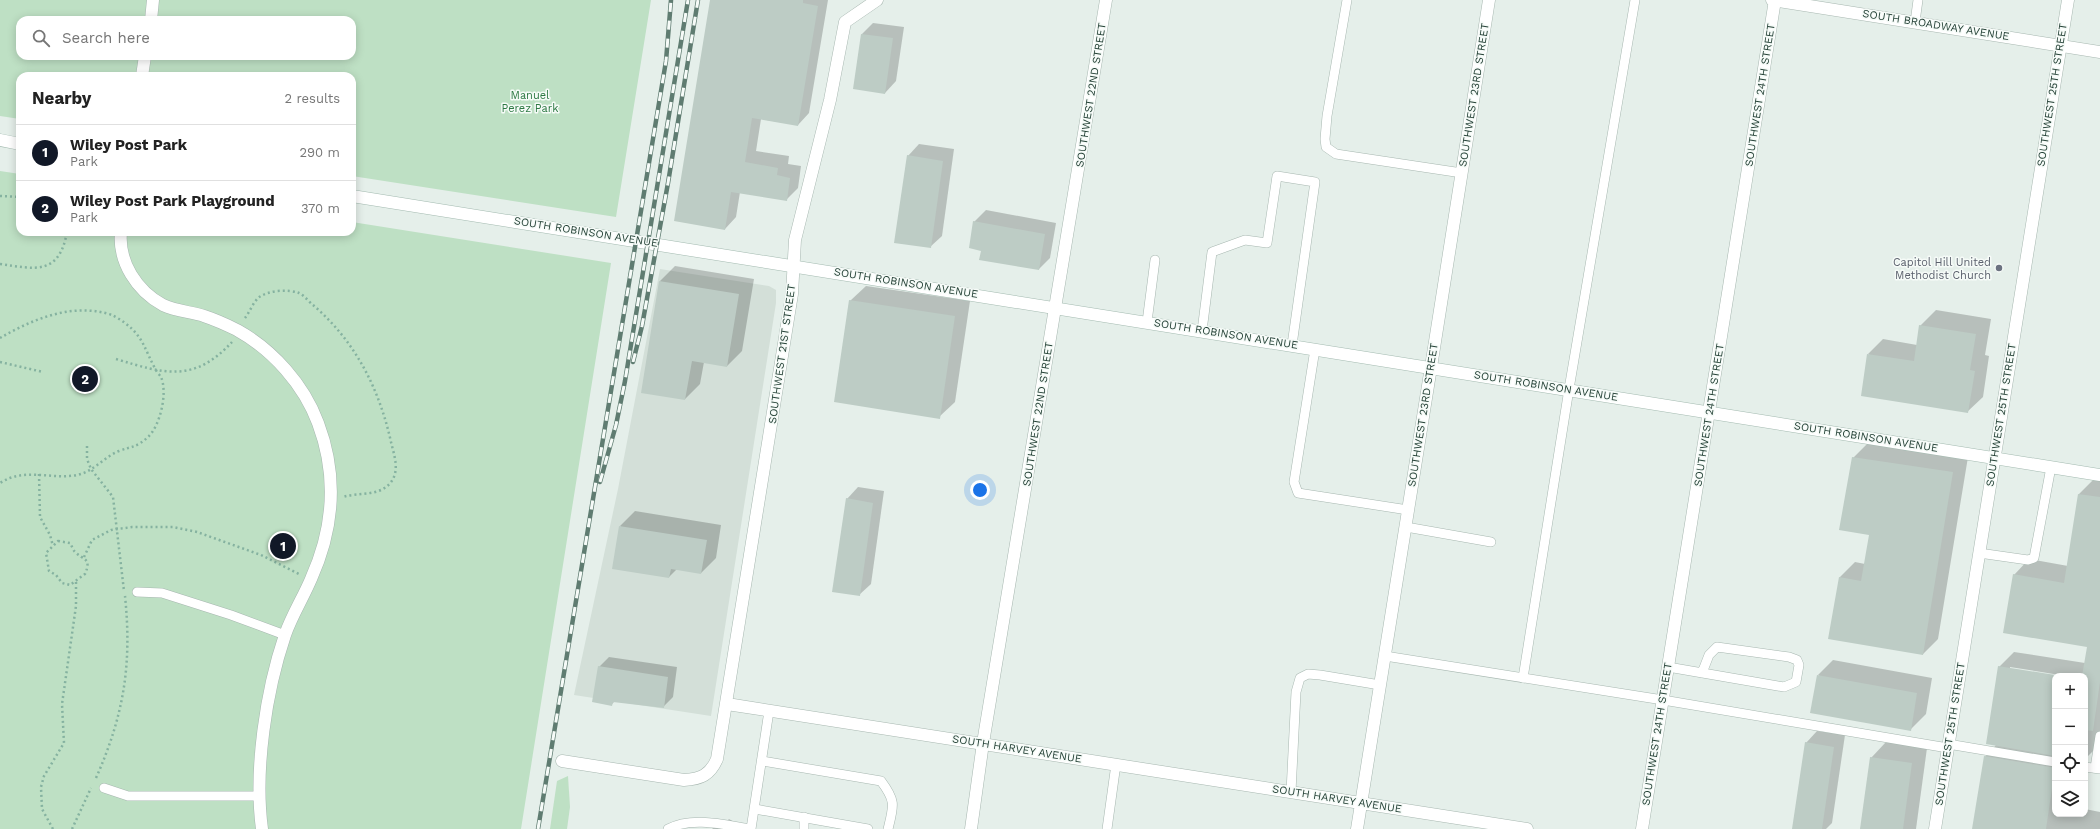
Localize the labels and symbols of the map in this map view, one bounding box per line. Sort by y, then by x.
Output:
street label: SOUTH BROADWAY AVENUE [1862,7,2010,43]
street label: SOUTHWEST 22ND STREET [1073,21,1109,168]
street label: SOUTHWEST 23RD STREET [1456,22,1492,168]
street label: SOUTHWEST 24TH STREET [1742,22,1778,167]
street label: SOUTHWEST 25TH STREET [2034,22,2070,168]
park label: Manuel Perez Park [502,89,558,115]
street label: SOUTH ROBINSON AVENUE [513,214,659,250]
place label: Capitol Hill United Methodist Church [1893,256,1991,282]
marker: Capitol Hill United Methodist Church [1994,263,2004,273]
street label: SOUTH ROBINSON AVENUE [833,265,979,301]
street label: SOUTHWEST 21ST STREET [766,283,798,425]
street label: SOUTH ROBINSON AVENUE [1153,316,1299,352]
street label: SOUTHWEST 22ND STREET [1020,340,1056,487]
street label: SOUTHWEST 23RD STREET [1405,342,1441,488]
street label: SOUTHWEST 24TH STREET [1691,342,1727,487]
street label: SOUTHWEST 25TH STREET [1983,342,2019,488]
pin: 2 [72,364,98,394]
street label: SOUTH ROBINSON AVENUE [1473,368,1619,404]
street label: SOUTH ROBINSON AVENUE [1793,419,1939,455]
your location [970,480,990,500]
pin: 1 [270,531,296,561]
street label: SOUTHWEST 24TH STREET [1639,661,1675,806]
street label: SOUTHWEST 25TH STREET [1932,661,1968,807]
street label: SOUTH HARVEY AVENUE [951,732,1083,766]
street label: SOUTH HARVEY AVENUE [1271,782,1403,816]

